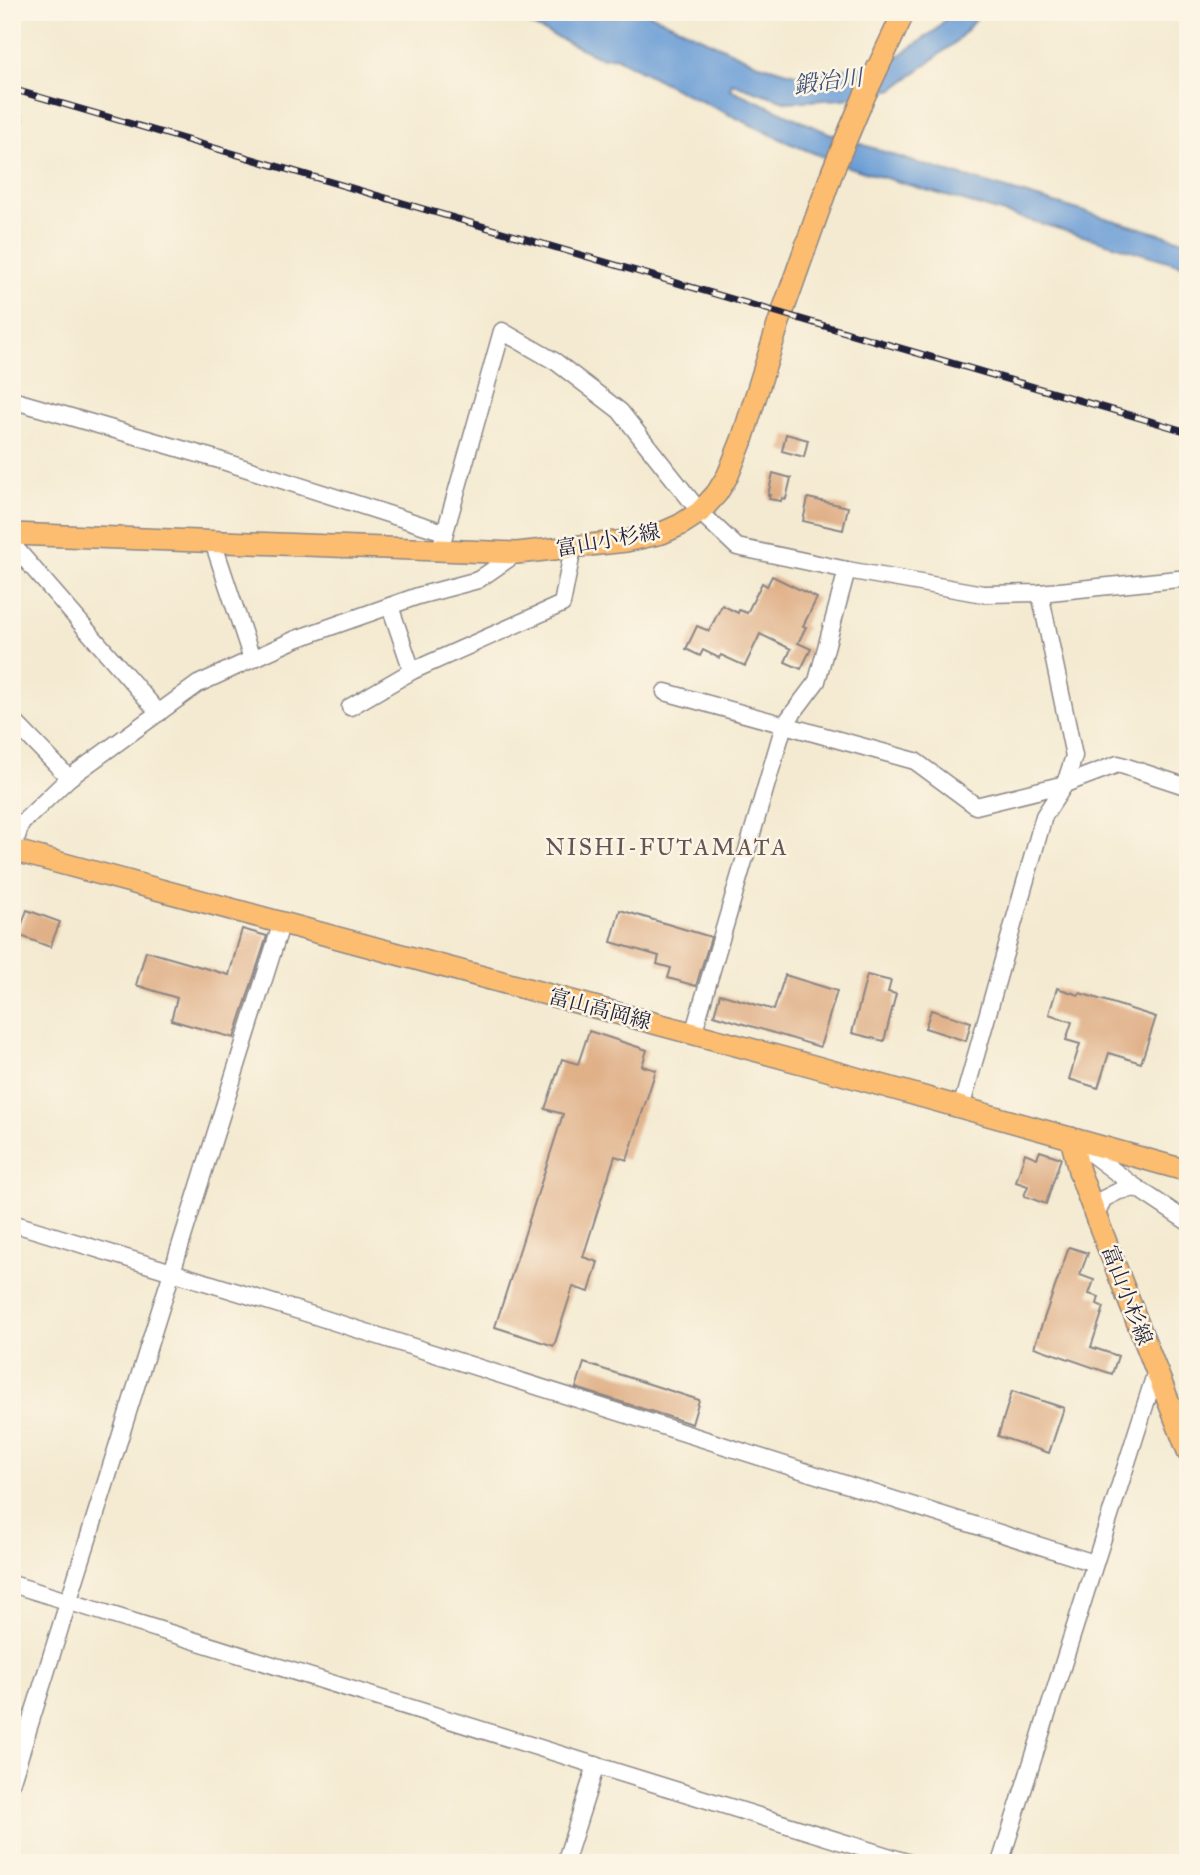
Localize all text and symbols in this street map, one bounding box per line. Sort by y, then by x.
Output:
water label: 鍛冶川 [792,63,867,99]
street label: 富山小杉線 [554,518,662,562]
district label: NISHI-FUTAMATA [545,833,789,861]
street label: 富山高岡線 [546,983,654,1035]
street label: 富山小杉線 [1096,1241,1158,1349]

